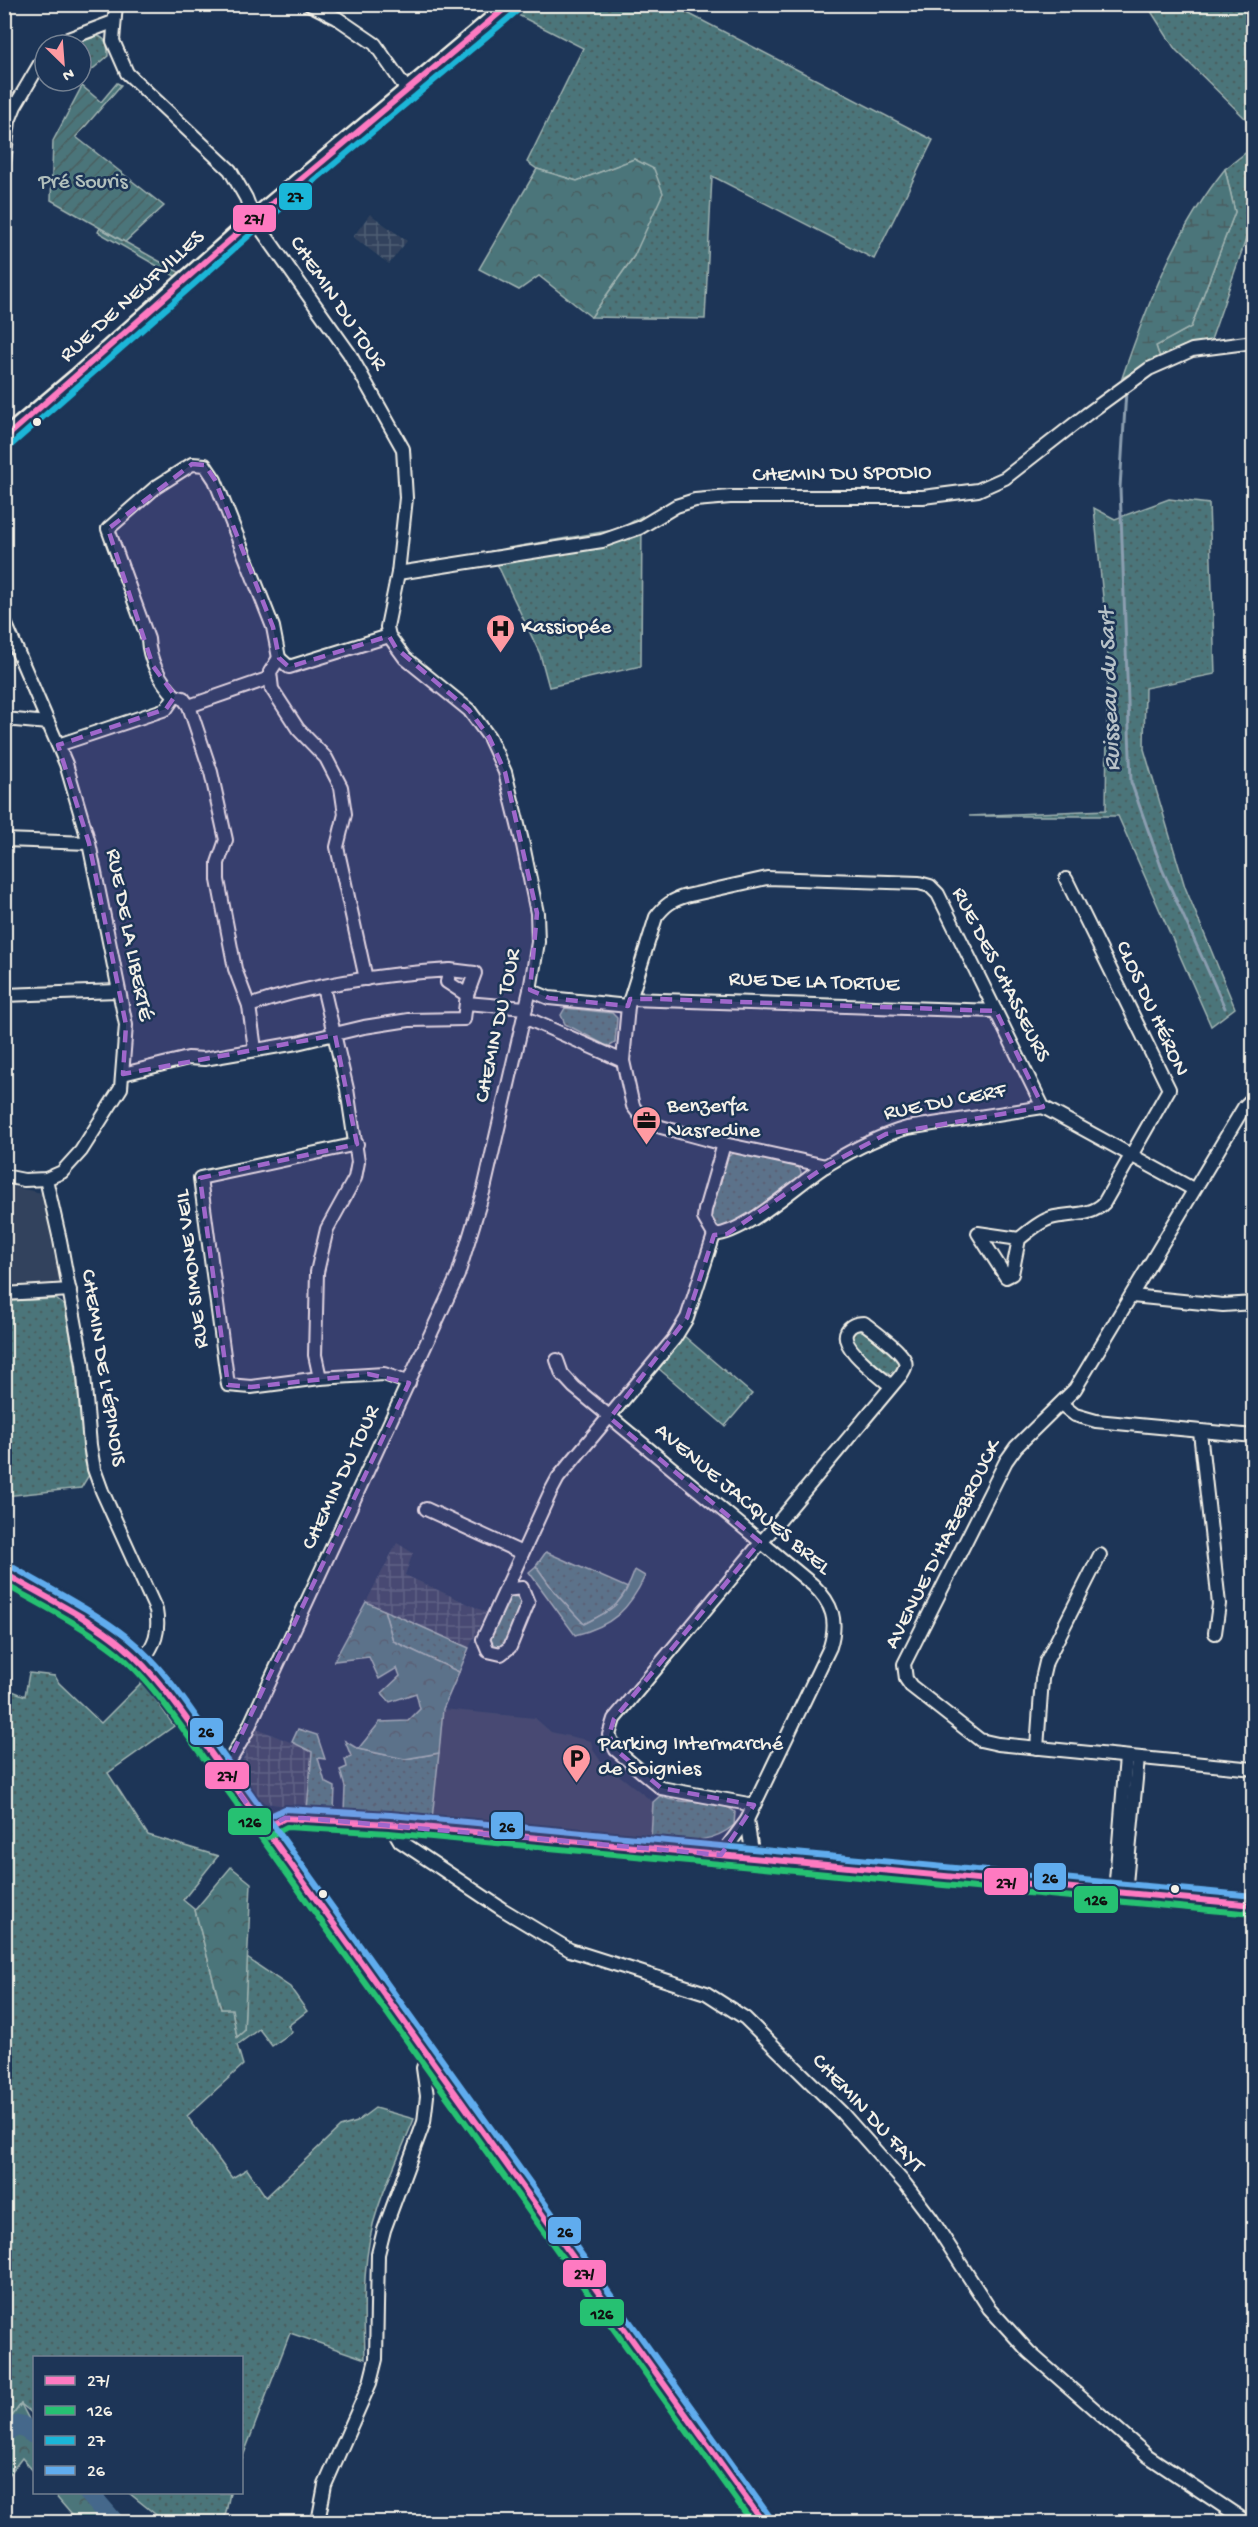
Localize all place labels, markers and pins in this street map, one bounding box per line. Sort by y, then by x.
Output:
unlabelled marker [31,416,43,428]
hospital icon: Kassiopée [484,612,516,654]
place label: Kassiopée [521,615,612,641]
place label: Benzerfa Nasredine [666,1094,761,1145]
office icon: Benzerfa Nasredine [630,1104,662,1146]
place label: Parking Intermarché de Soignies [597,1732,784,1783]
parking icon: Parking Intermarché de Soignies [561,1742,593,1784]
unlabelled marker [1169,1883,1181,1895]
unlabelled marker [317,1888,329,1900]

